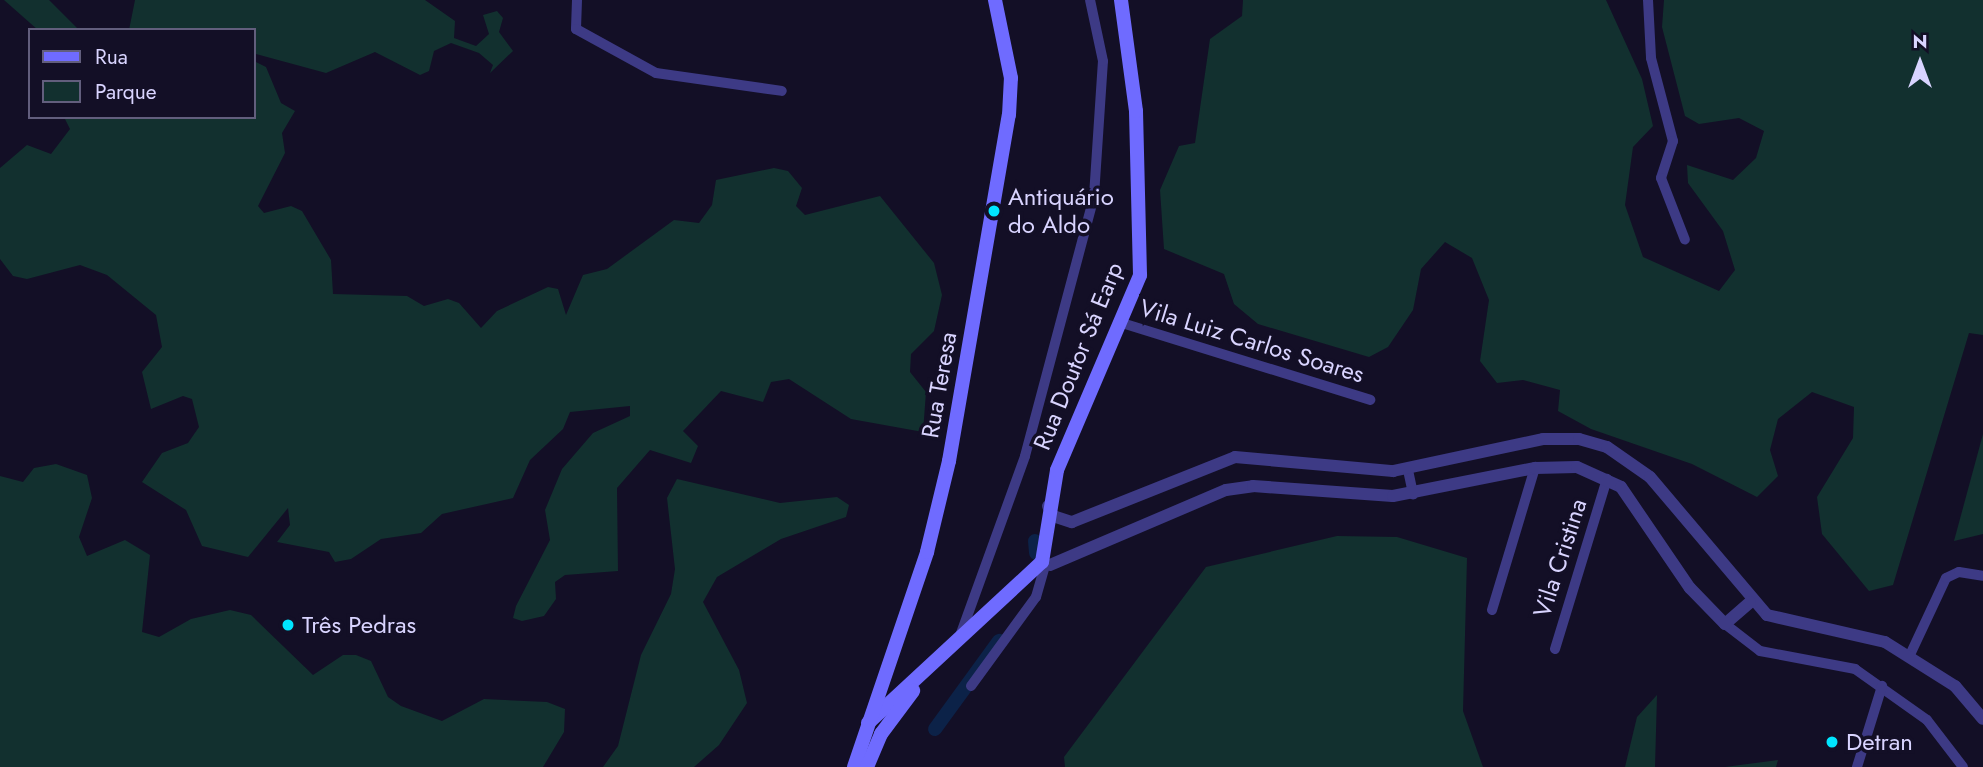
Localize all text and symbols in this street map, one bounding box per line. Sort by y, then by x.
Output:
legend [28,28,256,119]
north arrow [1885,28,1955,98]
text: N [1912,28,1928,55]
text: Rua [95,42,128,72]
text: Parque [95,77,157,107]
place label: Antiquário do Aldo [1008,183,1114,239]
marker: Antiquário do Aldo [986,203,1002,219]
street label: Rua Doutor Sá Earp [1027,258,1129,454]
street label: Vila Luiz Carlos Soares [1136,293,1368,389]
street label: Rua Teresa [915,330,963,440]
street label: Vila Cristina [1527,495,1593,621]
place label: Três Pedras [302,611,416,639]
marker: Três Pedras [280,617,296,633]
place label: Detran [1846,728,1913,756]
marker: Detran [1824,734,1840,750]

